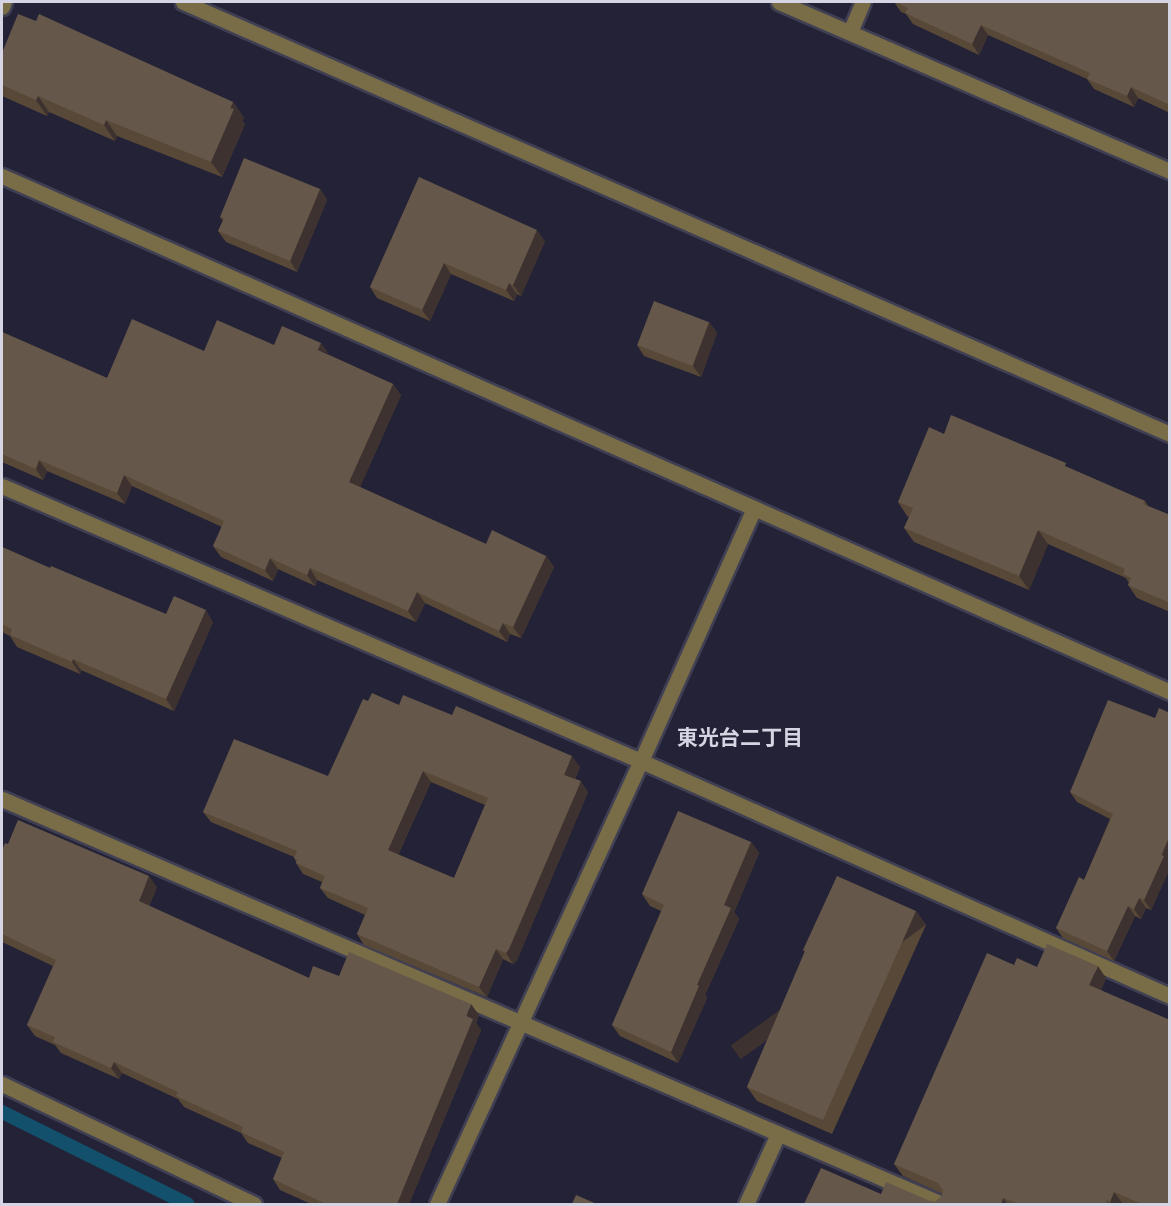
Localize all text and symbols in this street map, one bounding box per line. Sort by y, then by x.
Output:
district label: 東光台二丁目 [677,724,803,750]

